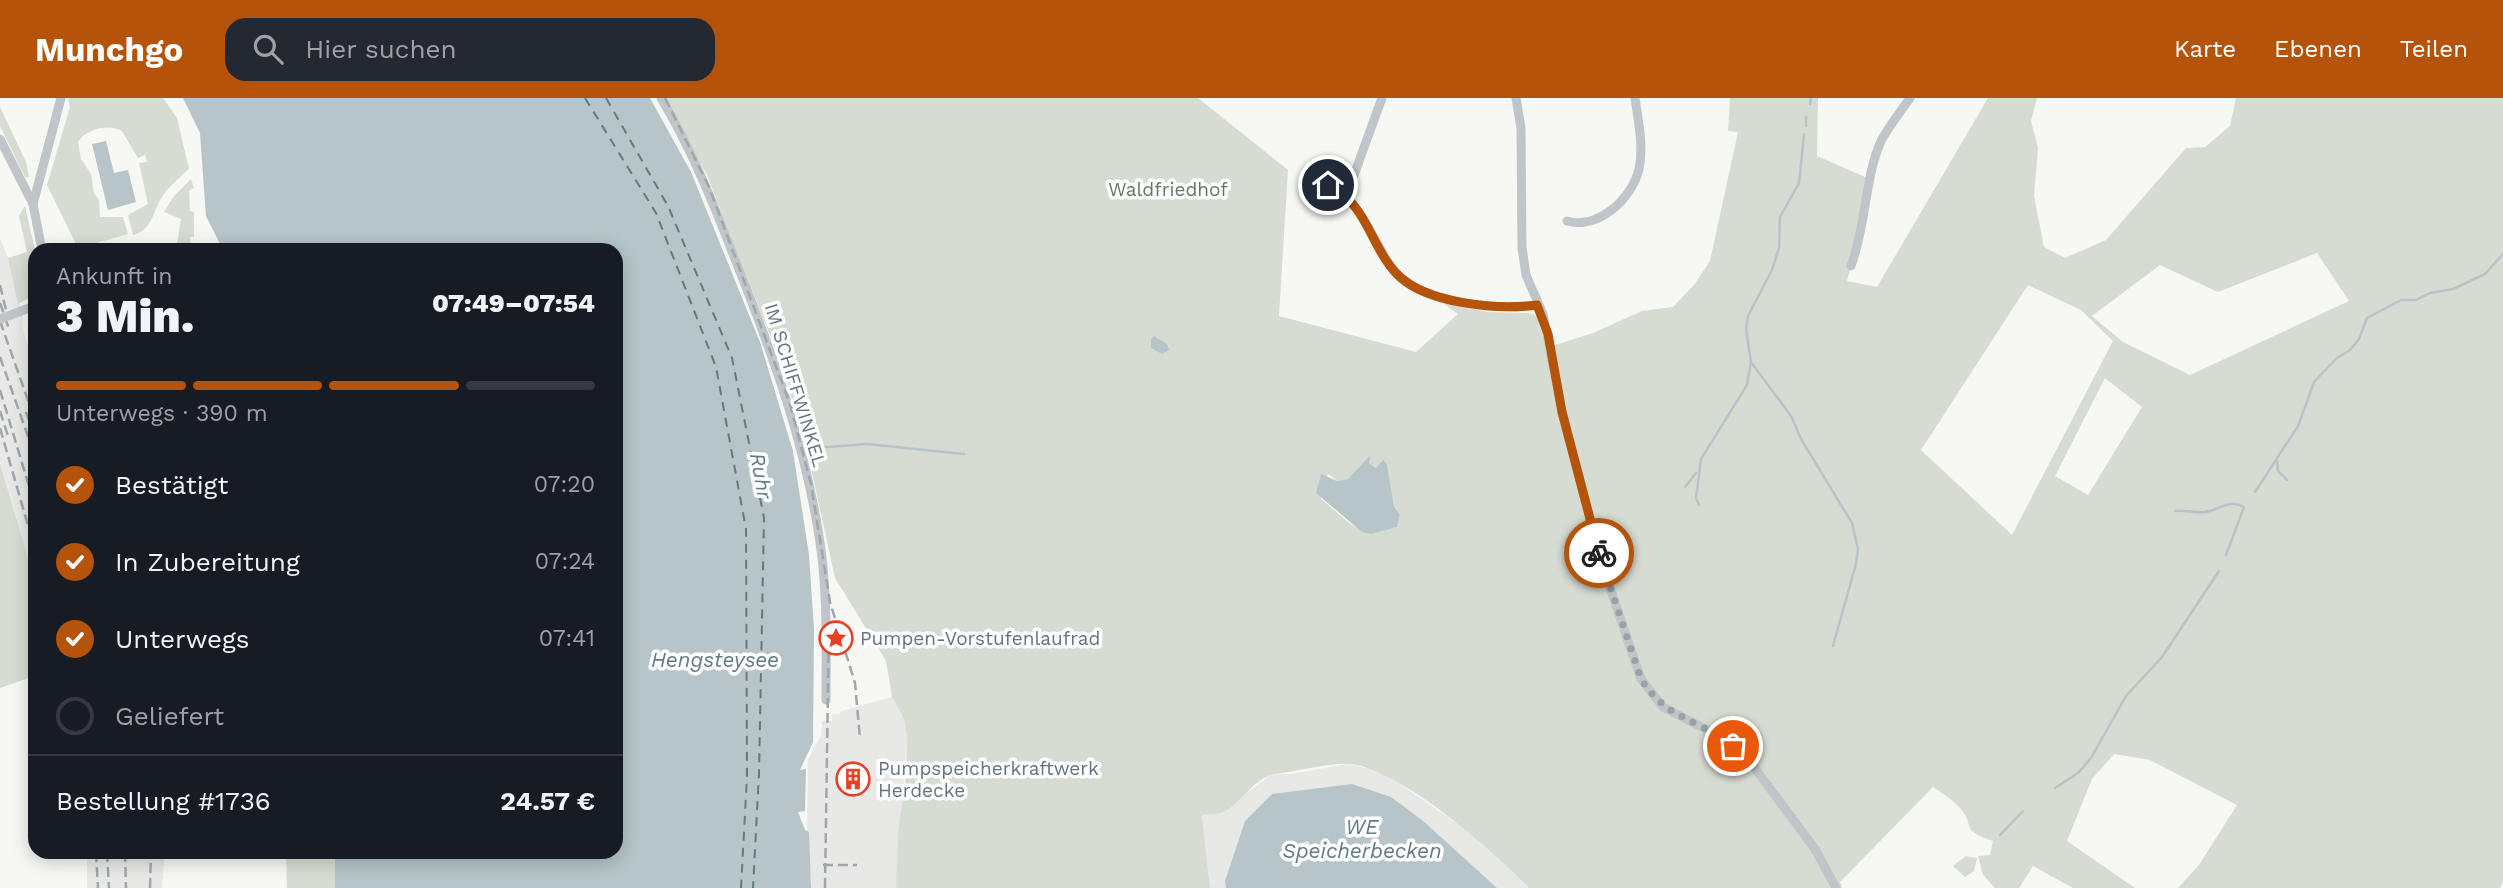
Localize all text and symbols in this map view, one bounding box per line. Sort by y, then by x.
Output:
search box [225,18,715,81]
text: Munchgo [35,30,183,69]
icon: search [249,30,287,68]
text: Hier suchen [305,34,457,64]
text: Karte [2174,35,2236,63]
text: Ebenen [2274,35,2362,63]
text: Teilen [2400,35,2468,63]
pin [1298,155,1358,215]
icon: home [1309,166,1347,204]
park label: Waldfriedhof [1108,178,1228,201]
text: Ankunft in [56,263,172,290]
text: 07:49–07:54 [432,288,595,318]
text: 3 Min. [56,289,195,343]
street label: IM SCHIFFWINKEL [760,300,831,470]
text: Unterwegs · 390 m [56,400,268,427]
water label: Ruhr [745,451,778,502]
icon: check [56,466,94,504]
text: Bestätigt [115,470,228,500]
text: 07:20 [534,471,595,498]
courier [1564,518,1634,588]
icon: bike [1580,534,1618,572]
icon: check [56,543,94,581]
text: In Zubereitung [115,547,300,577]
text: 07:24 [535,548,595,575]
place icon: Pumpen-Vorstufenlaufrad [817,619,855,657]
icon: check [56,620,94,658]
text: Unterwegs [115,624,250,654]
text: 07:41 [539,625,595,652]
place label: Pumpen-Vorstufenlaufrad [860,627,1100,650]
water label: Hengsteysee [651,647,779,672]
text: Geliefert [115,701,224,731]
pin [1703,716,1763,776]
icon: bag [1714,727,1752,765]
place label: Pumpspeicherkraftwerk Herdecke [878,757,1099,802]
building icon: Pumpspeicherkraftwerk Herdecke [834,760,872,798]
text: Bestellung #1736 [56,786,271,816]
text: 24.57 € [500,786,595,816]
water label: WE Speicherbecken [1282,814,1442,863]

